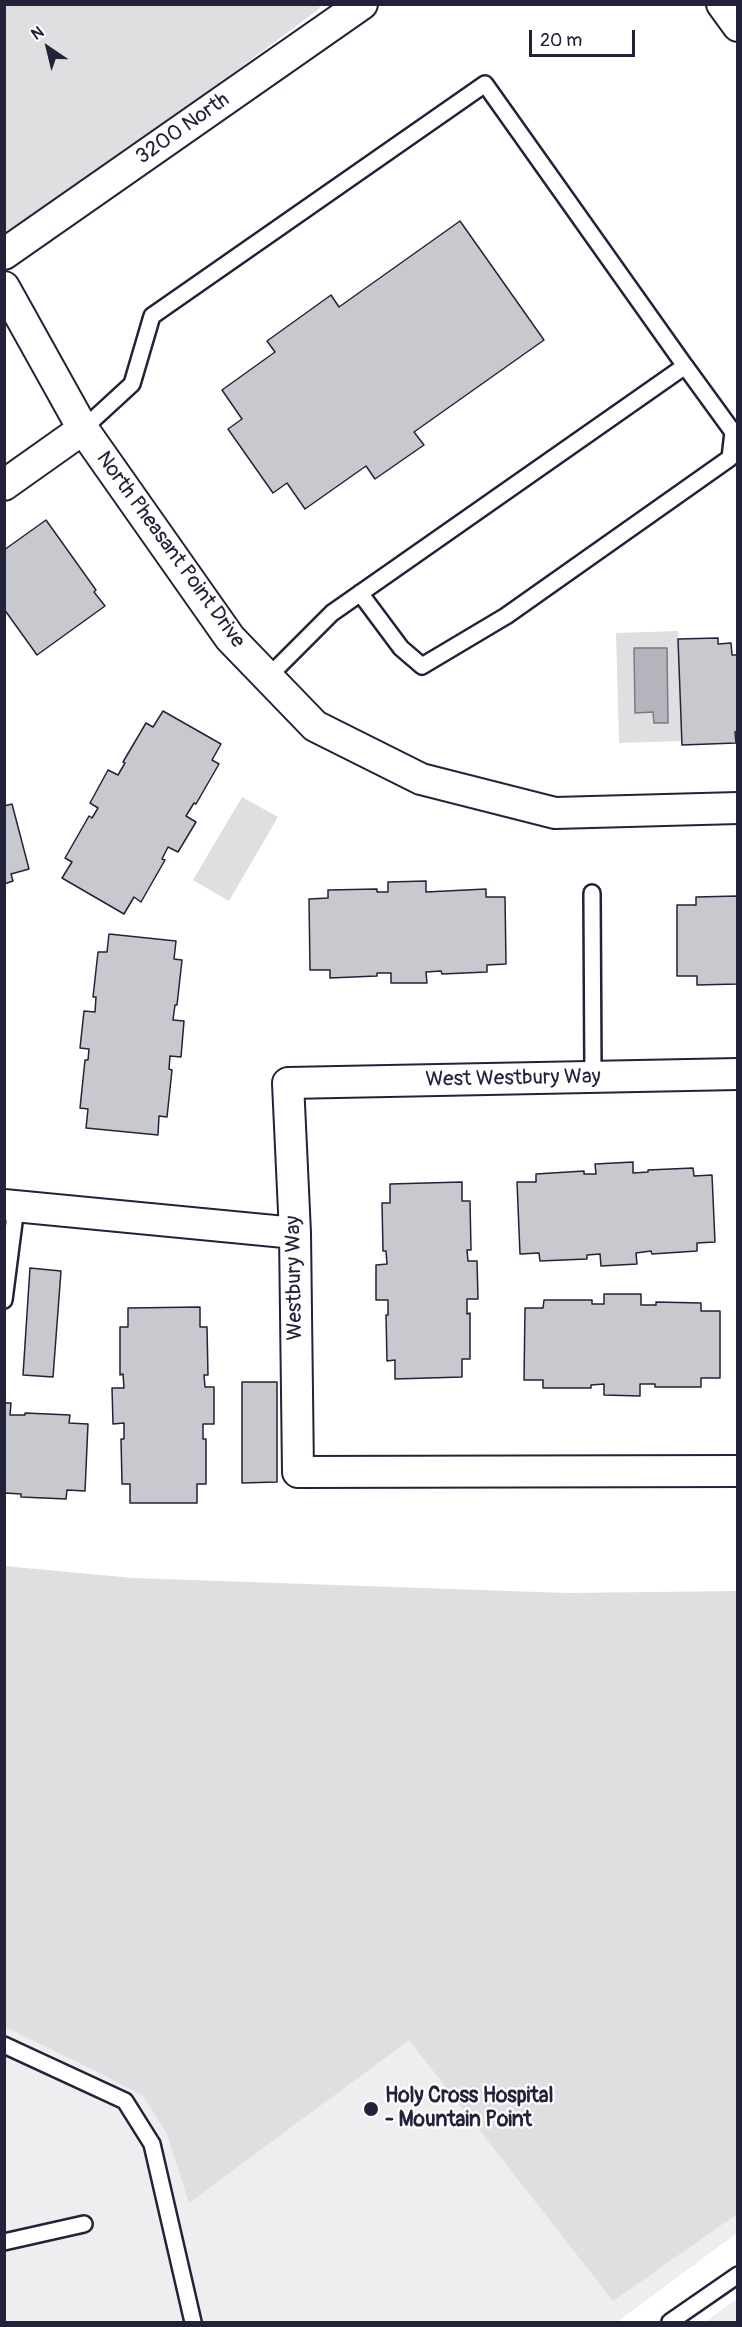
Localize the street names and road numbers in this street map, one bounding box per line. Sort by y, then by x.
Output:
street label: 3200 North [132,88,234,170]
street label: North Pheasant Point Drive [90,447,250,653]
street label: West Westbury Way [425,1065,601,1093]
street label: Westbury Way [281,1215,309,1341]

